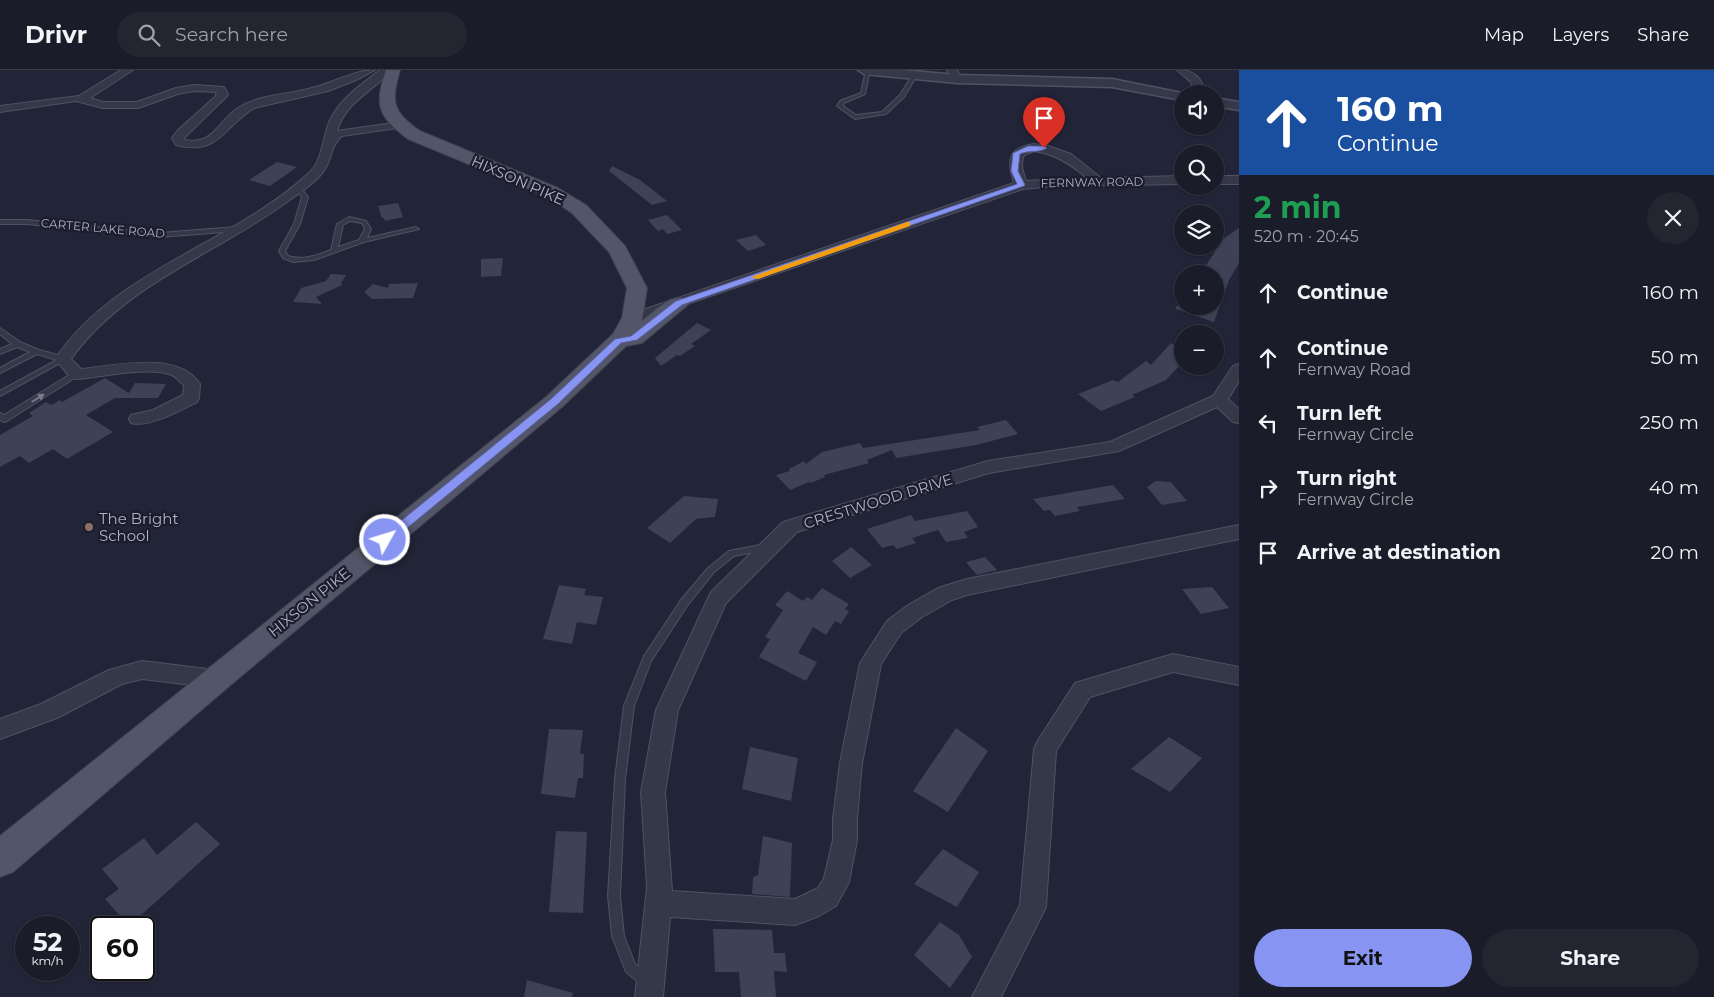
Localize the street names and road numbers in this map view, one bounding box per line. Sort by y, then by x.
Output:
street label: HIXSON PIKE [469,151,567,209]
street label: FERNWAY ROAD [1041,174,1144,190]
street label: CARTER LAKE ROAD [40,215,166,241]
street label: CRESTWOOD DRIVE [801,469,955,533]
street label: HIXSON PIKE [264,563,354,641]

